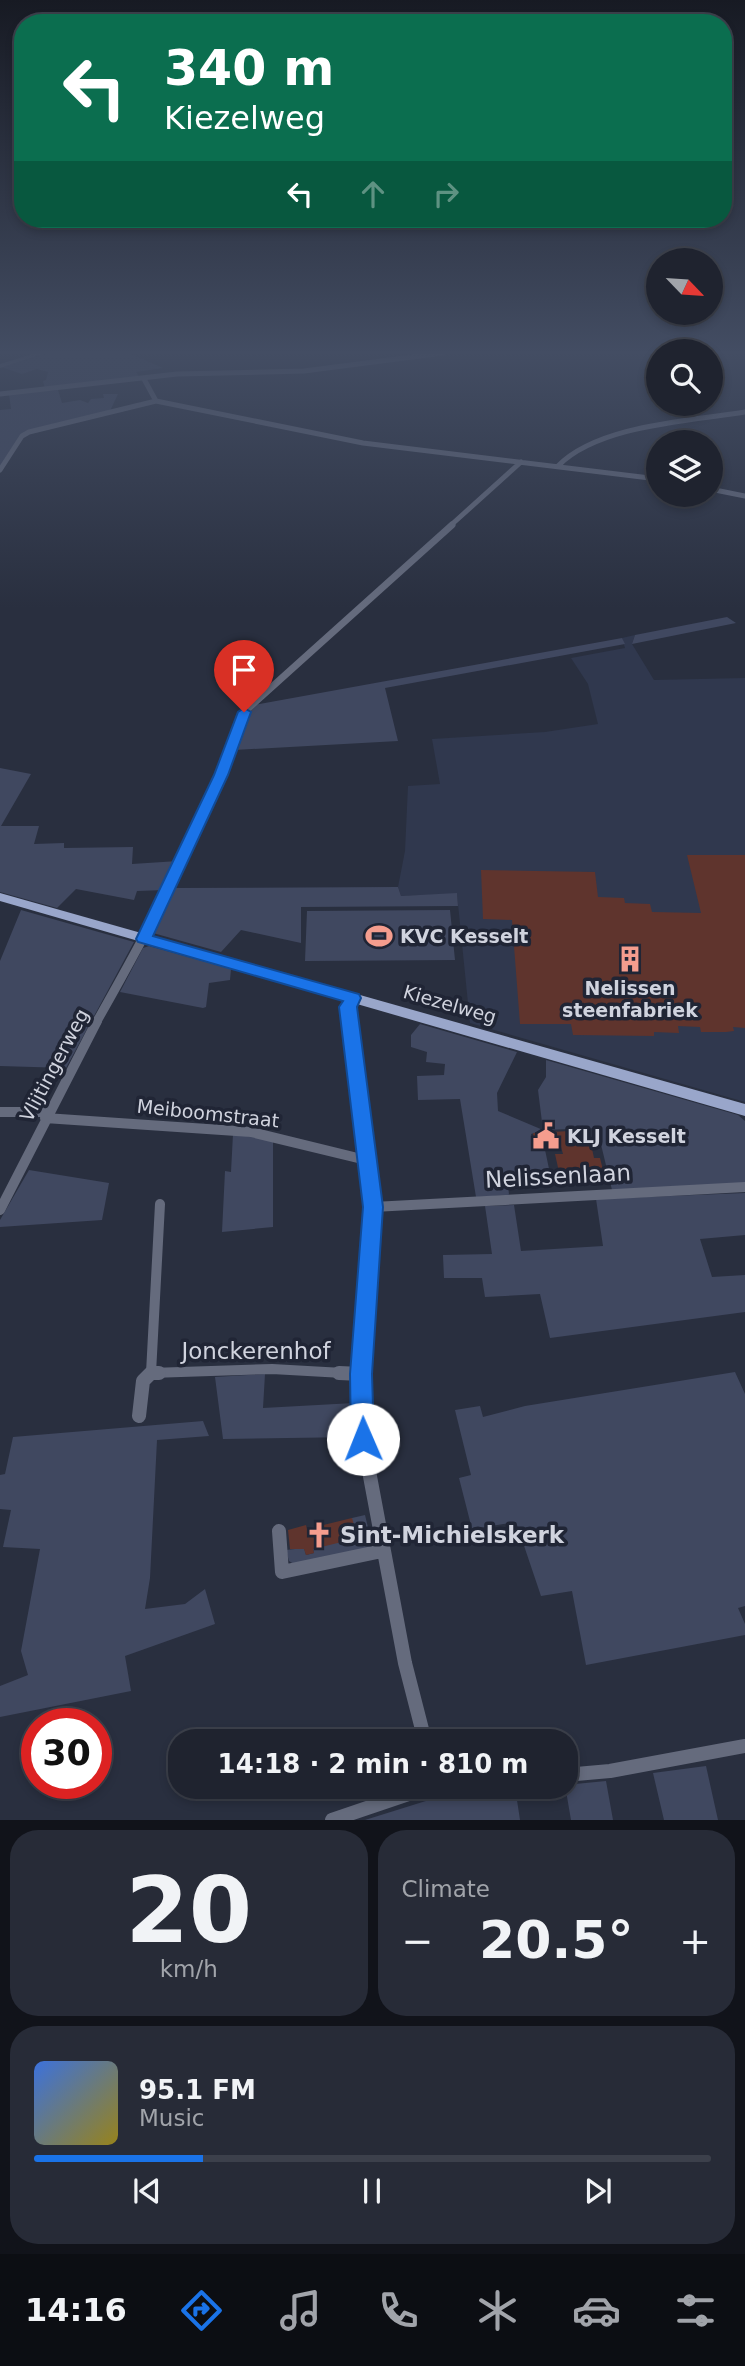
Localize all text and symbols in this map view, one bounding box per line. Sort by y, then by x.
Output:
text: 340 m [164,40,334,97]
icon: left [49,42,140,133]
text: Kiezelweg [164,99,325,137]
icon: left [281,175,319,213]
icon: ahead [354,175,392,213]
icon: right [427,175,465,213]
north arrow [646,248,723,326]
map controls [646,248,723,507]
button: search [646,339,723,416]
button: layers [646,430,723,507]
pin [214,640,274,712]
icon: arrive [225,651,263,689]
sports icon: KVC Kesselt [364,921,394,951]
place label: KVC Kesselt [400,925,528,947]
building icon: Nelissen steenfabriek [615,944,645,974]
place label: Nelissen steenfabriek [562,977,698,1021]
street label: Kiezelweg [401,980,499,1028]
street label: Vlijtingerweg [15,1005,93,1125]
street label: Meiboomstraat [136,1095,280,1131]
public building icon: KLJ Kesselt [531,1121,561,1151]
place label: KLJ Kesselt [567,1125,686,1147]
street label: Nelissenlaan [484,1159,632,1193]
street label: Jonckerenhof [179,1338,331,1364]
position arrow [326,1402,400,1476]
church icon: Sint-Michielskerk [304,1520,334,1550]
place label: Sint-Michielskerk [340,1522,565,1548]
speed limit sign: 30 [21,1708,112,1799]
text: 14:18 · 2 min · 810 m [218,1749,528,1779]
text: 20 [125,1858,252,1963]
text: Climate [402,1876,490,1902]
text: 20.5° [479,1910,633,1970]
text: − [402,1919,433,1963]
text: + [679,1919,711,1963]
text: km/h [160,1956,218,1982]
text: 95.1 FM [139,2075,256,2105]
text: Music [139,2105,204,2131]
icon: previous [128,2172,166,2210]
icon: pause [353,2172,391,2210]
icon: next [579,2172,617,2210]
icon: directions [177,2286,226,2335]
icon: music [276,2286,325,2335]
icon: phone [374,2286,423,2335]
icon: climate [473,2286,522,2335]
icon: car [572,2286,621,2335]
icon: filters [671,2286,720,2335]
text: 14:16 [25,2291,127,2329]

